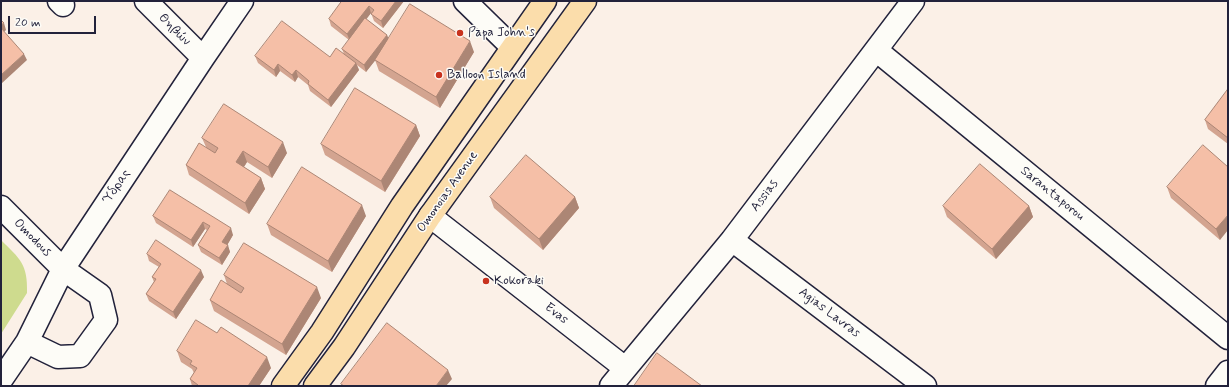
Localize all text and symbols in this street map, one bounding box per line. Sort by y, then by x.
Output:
scale bar [10,8,98,34]
street label: Θηβών [155,11,193,49]
text: 20 m [15,15,41,31]
place label: Papa John's [468,25,535,41]
marker: Papa John's [455,28,465,38]
place label: Balloon Island [447,67,526,83]
marker: Balloon Island [434,70,444,80]
street label: Omonoias Avenue [414,148,482,236]
street label: Sarantaporou [1017,164,1087,224]
street label: Ύδρας [100,167,134,207]
street label: Assias [748,177,782,215]
street label: Omodous [10,216,54,260]
place label: Kokoraki [494,273,544,289]
marker: Kokoraki [481,276,491,286]
street label: Agias Lavras [795,285,863,341]
street label: Evas [541,300,571,328]

